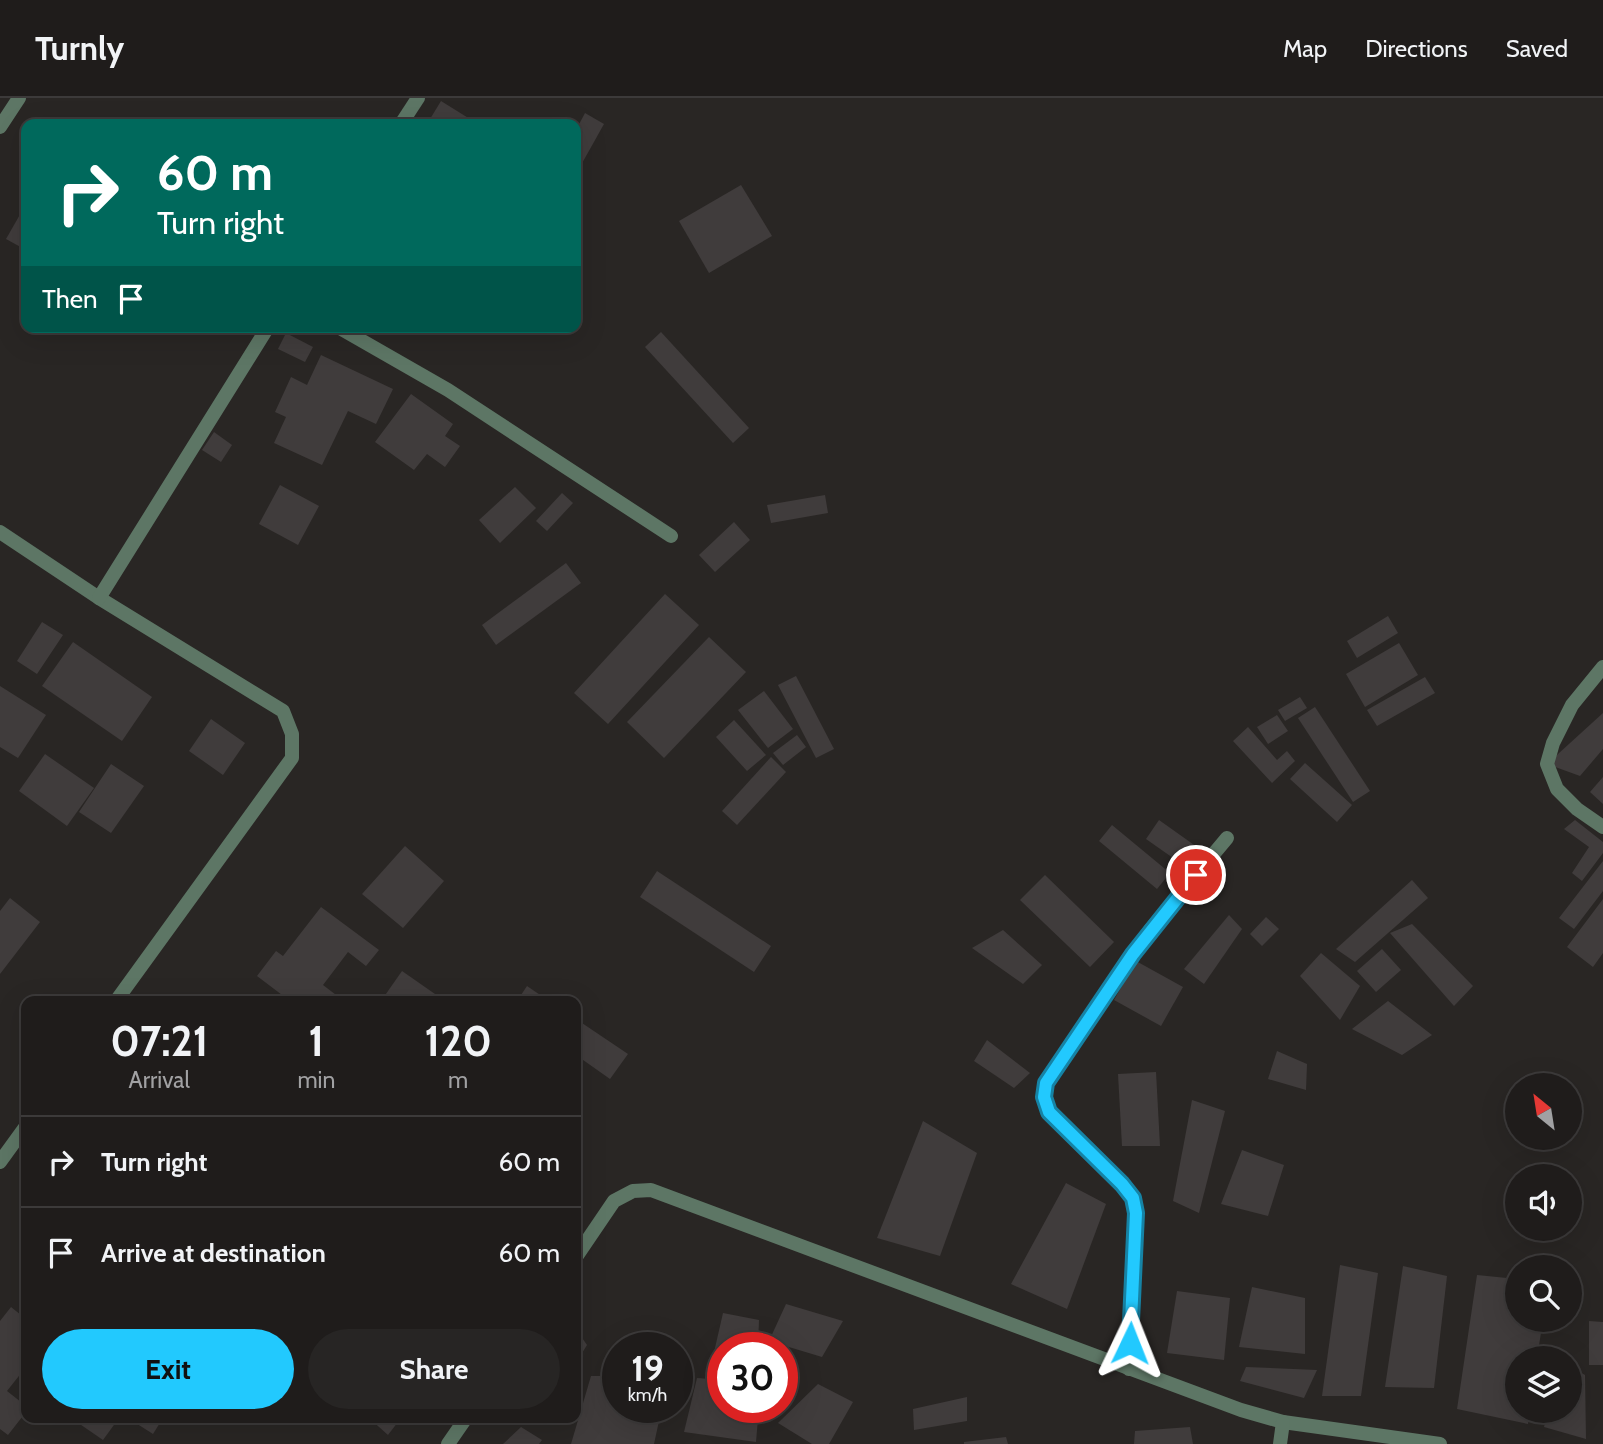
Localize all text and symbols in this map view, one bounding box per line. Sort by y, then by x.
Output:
text: Turnly [35,28,124,68]
text: Map [1283,34,1327,63]
text: Directions [1365,34,1468,63]
text: Saved [1506,34,1568,63]
text: 60 m [157,143,273,202]
icon: right [42,147,133,238]
text: Turn right [157,203,284,242]
icon: arrive [112,280,150,318]
text: Then [42,283,98,315]
pin [1166,845,1226,905]
icon: arrive [1177,856,1215,894]
text: 07:21 [110,1015,208,1067]
text: 1 [309,1015,324,1067]
text: 120 [424,1015,492,1067]
text: Arrival [129,1066,190,1094]
text: min [297,1066,335,1094]
text: m [448,1066,468,1094]
north arrow [1505,1073,1582,1150]
map controls [1505,1073,1582,1423]
icon: right [42,1143,80,1181]
text: Turn right [101,1146,207,1178]
text: 60 m [498,1146,560,1178]
button: sound [1505,1164,1582,1241]
icon: arrive [42,1234,80,1272]
text: Arrive at destination [101,1237,326,1269]
text: 60 m [498,1237,560,1269]
button: search [1505,1255,1582,1332]
position arrow [1093,1306,1167,1380]
button: Exit [42,1329,294,1409]
button: Share [308,1329,560,1409]
speed limit sign: 30 [707,1332,798,1423]
button: layers [1505,1346,1582,1423]
text: 19 [631,1347,664,1390]
text: km/h [628,1384,667,1406]

